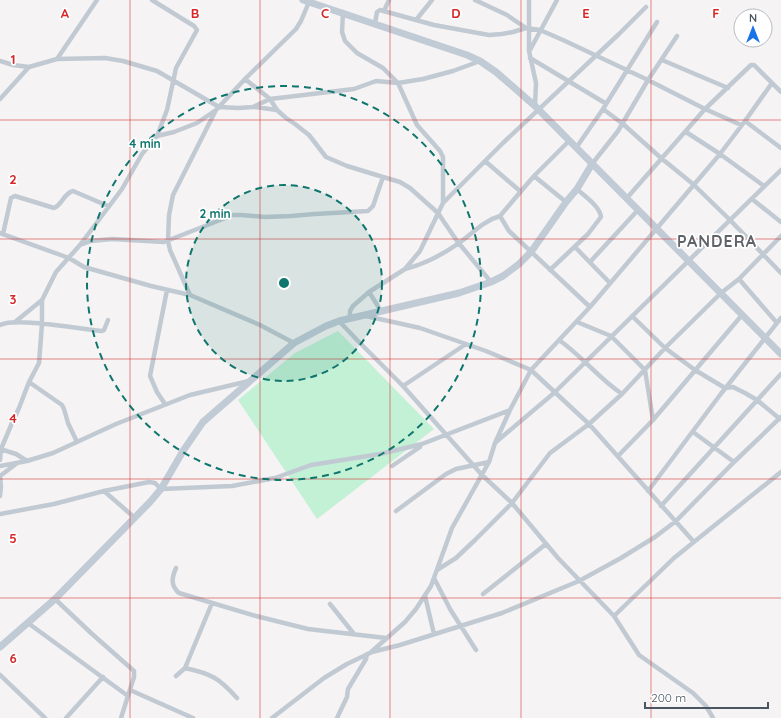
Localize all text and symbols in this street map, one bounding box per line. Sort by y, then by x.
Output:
text: A [61,5,70,21]
text: B [191,5,199,21]
text: C [321,5,329,21]
text: D [451,5,461,21]
text: E [582,5,590,21]
text: F [712,5,720,21]
north arrow [733,8,773,48]
text: N [749,11,757,25]
text: 1 [10,51,16,67]
text: 4 min [129,136,161,151]
text: 2 [9,171,17,187]
text: 2 min [199,206,231,221]
district label: PANDERA [677,231,757,251]
centre of rings [277,276,291,290]
text: 3 [10,291,17,307]
text: 4 [9,410,17,426]
text: 5 [9,530,17,546]
text: 6 [9,650,17,666]
scale bar [645,684,768,710]
text: 200 m [651,690,686,705]

